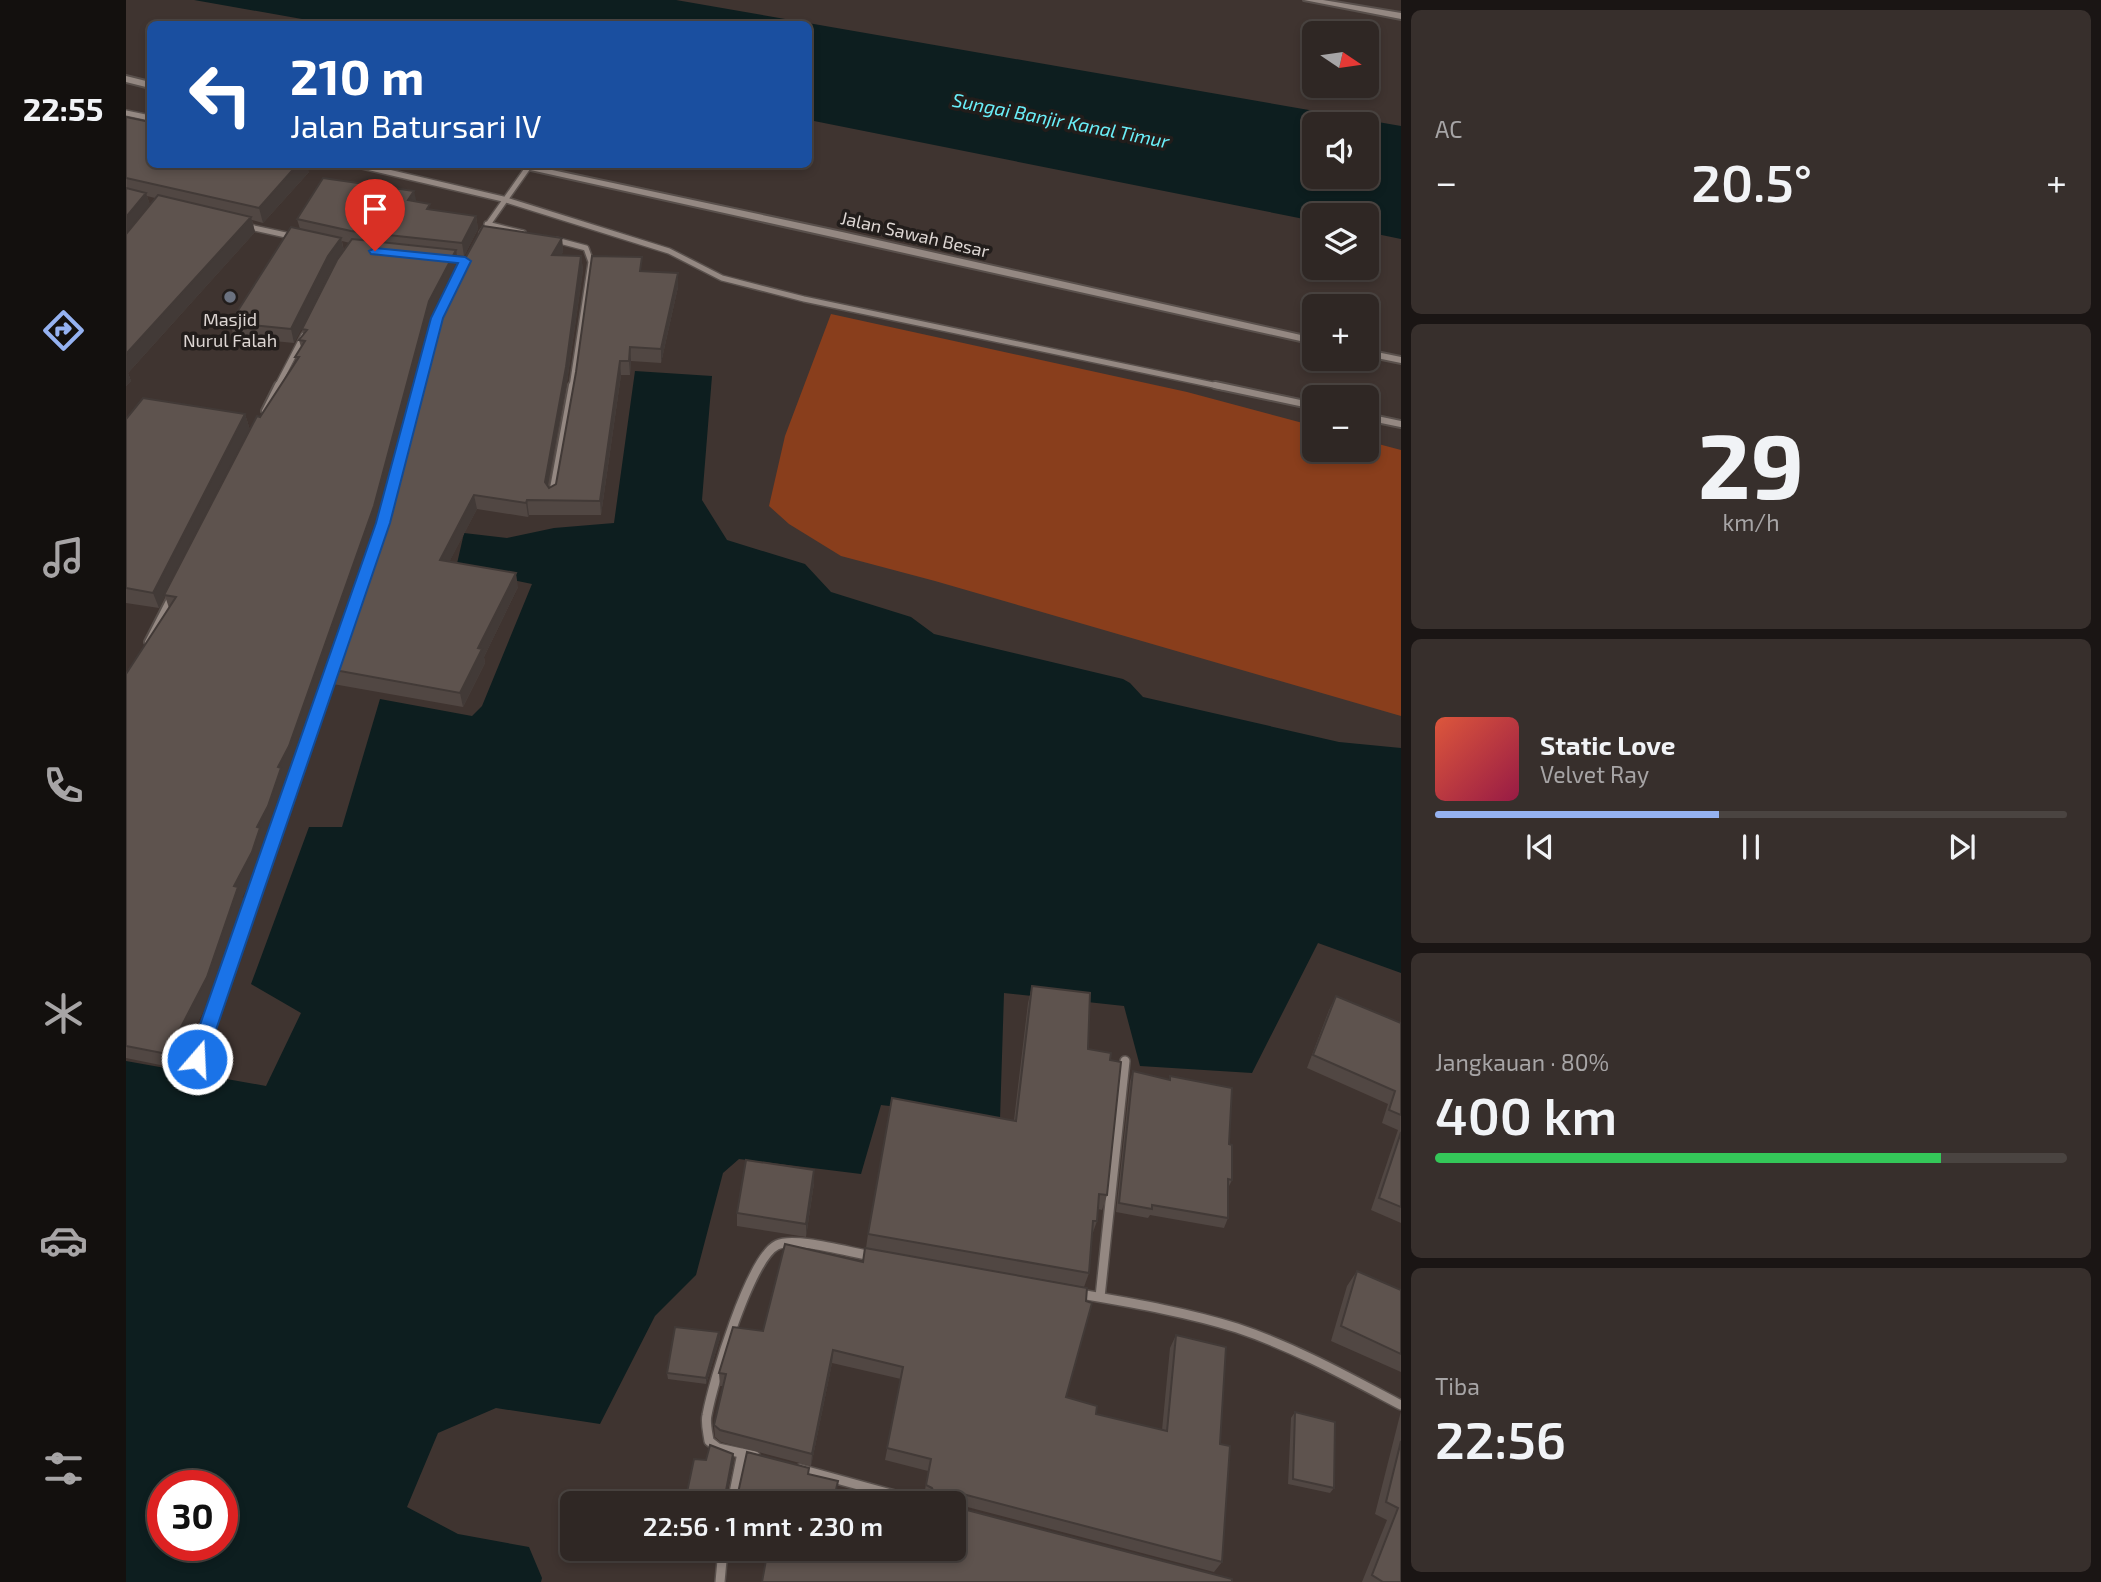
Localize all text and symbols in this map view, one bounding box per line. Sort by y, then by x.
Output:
north arrow [1302,21,1379,98]
map controls [1302,21,1379,462]
text: 210 m [290,46,424,105]
icon: left [175,49,266,140]
water label: Sungai Banjir Kanal Timur [951,88,1172,152]
text: 22:55 [23,89,103,127]
text: Jalan Batursari IV [290,106,542,144]
button: sound [1302,112,1379,189]
text: AC [1435,115,1462,143]
text: 20.5° [1691,150,1812,212]
text: − [1435,158,1457,204]
text: + [2046,158,2067,204]
pin [345,179,405,251]
icon: arrive [356,190,394,228]
button: layers [1302,203,1379,280]
street label: Jalan Sawah Besar [839,206,991,262]
marker: Masjid Nurul Falah [222,289,238,305]
button: + [1302,294,1379,371]
icon: directions [39,306,88,355]
place label: Masjid Nurul Falah [183,308,277,351]
button: − [1302,385,1379,462]
text: 29 [1698,408,1804,517]
text: km/h [1722,508,1780,536]
icon: music [39,533,88,582]
text: Static Love [1540,729,1676,760]
text: Velvet Ray [1540,760,1649,788]
icon: phone [39,761,88,810]
icon: previous [1521,828,1559,866]
icon: pause [1732,828,1770,866]
icon: next [1943,828,1981,866]
icon: climate [39,989,88,1038]
position arrow [160,1022,234,1096]
text: Jangkauan · 80% [1435,1048,1609,1076]
text: 400 km [1435,1083,1617,1145]
icon: car [39,1216,88,1265]
text: Tiba [1435,1372,1480,1400]
text: 22:56 [1435,1407,1566,1469]
icon: filters [39,1444,88,1493]
speed limit sign: 30 [147,1470,238,1561]
text: 22:56 · 1 mnt · 230 m [643,1510,883,1541]

